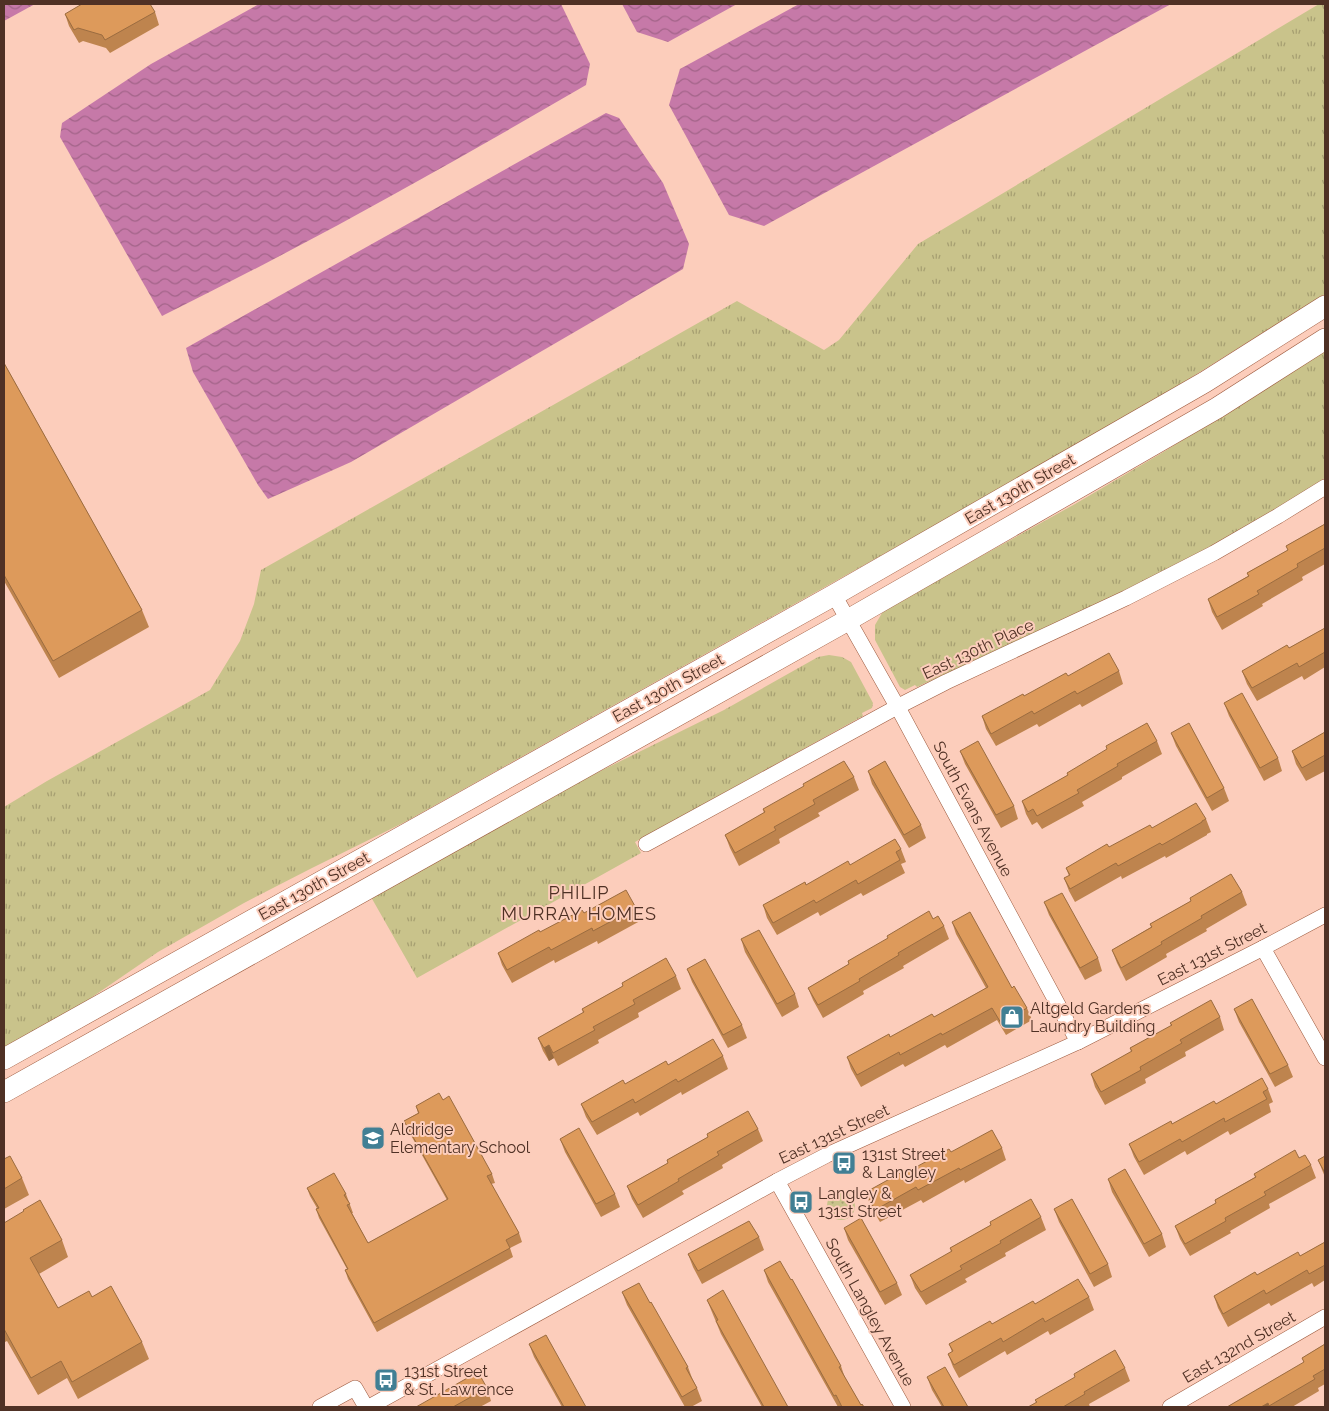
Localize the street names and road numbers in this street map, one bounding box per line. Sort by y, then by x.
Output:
street label: East 130th Street [962,449,1079,528]
street label: East 130th Place [919,615,1037,683]
street label: East 130th Street [609,649,727,726]
street label: South Evans Avenue [929,738,1017,880]
street label: East 130th Street [255,847,373,924]
street label: East 131st Street [1155,918,1270,990]
street label: East 131st Street [776,1100,893,1168]
street label: South Langley Avenue [821,1235,919,1389]
street label: East 132nd Street [1179,1307,1299,1387]

